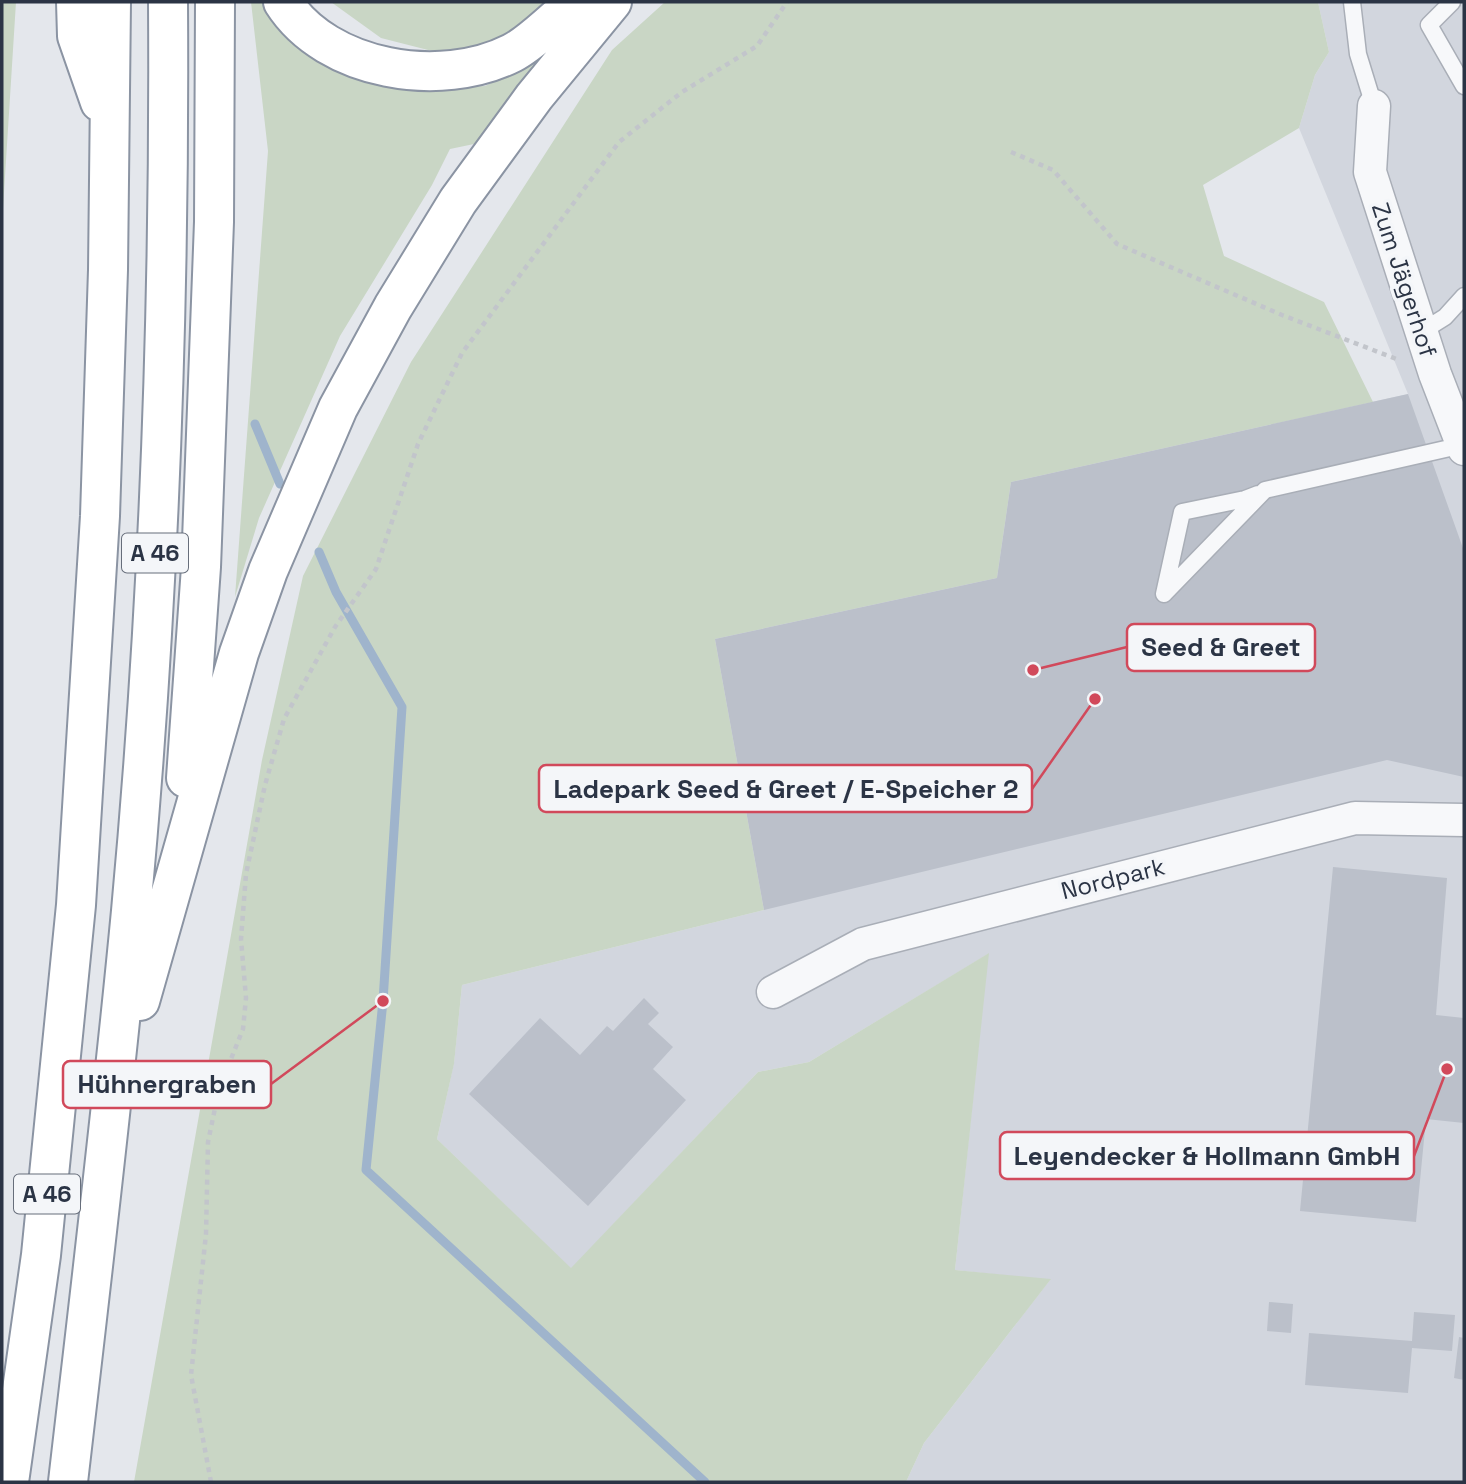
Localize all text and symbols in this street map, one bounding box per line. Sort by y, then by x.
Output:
street label: Zum Jägerhof [1365,199,1444,361]
road number: A 46 [122,534,188,572]
callout: Seed & Greet [1127,624,1315,671]
text: Seed & Greet [1141,630,1301,664]
callout: Ladepark Seed & Greet / E-Speicher 2 [539,765,1032,812]
text: Ladepark Seed & Greet / E-Speicher 2 [554,772,1018,806]
street label: Nordpark [1058,851,1168,906]
callout: Hühnergraben [63,1061,271,1108]
text: Hühnergraben [77,1067,257,1101]
callout: Leyendecker & Hollmann GmbH [1000,1132,1414,1179]
text: Leyendecker & Hollmann GmbH [1014,1139,1400,1173]
road number: A 46 [14,1175,80,1214]

